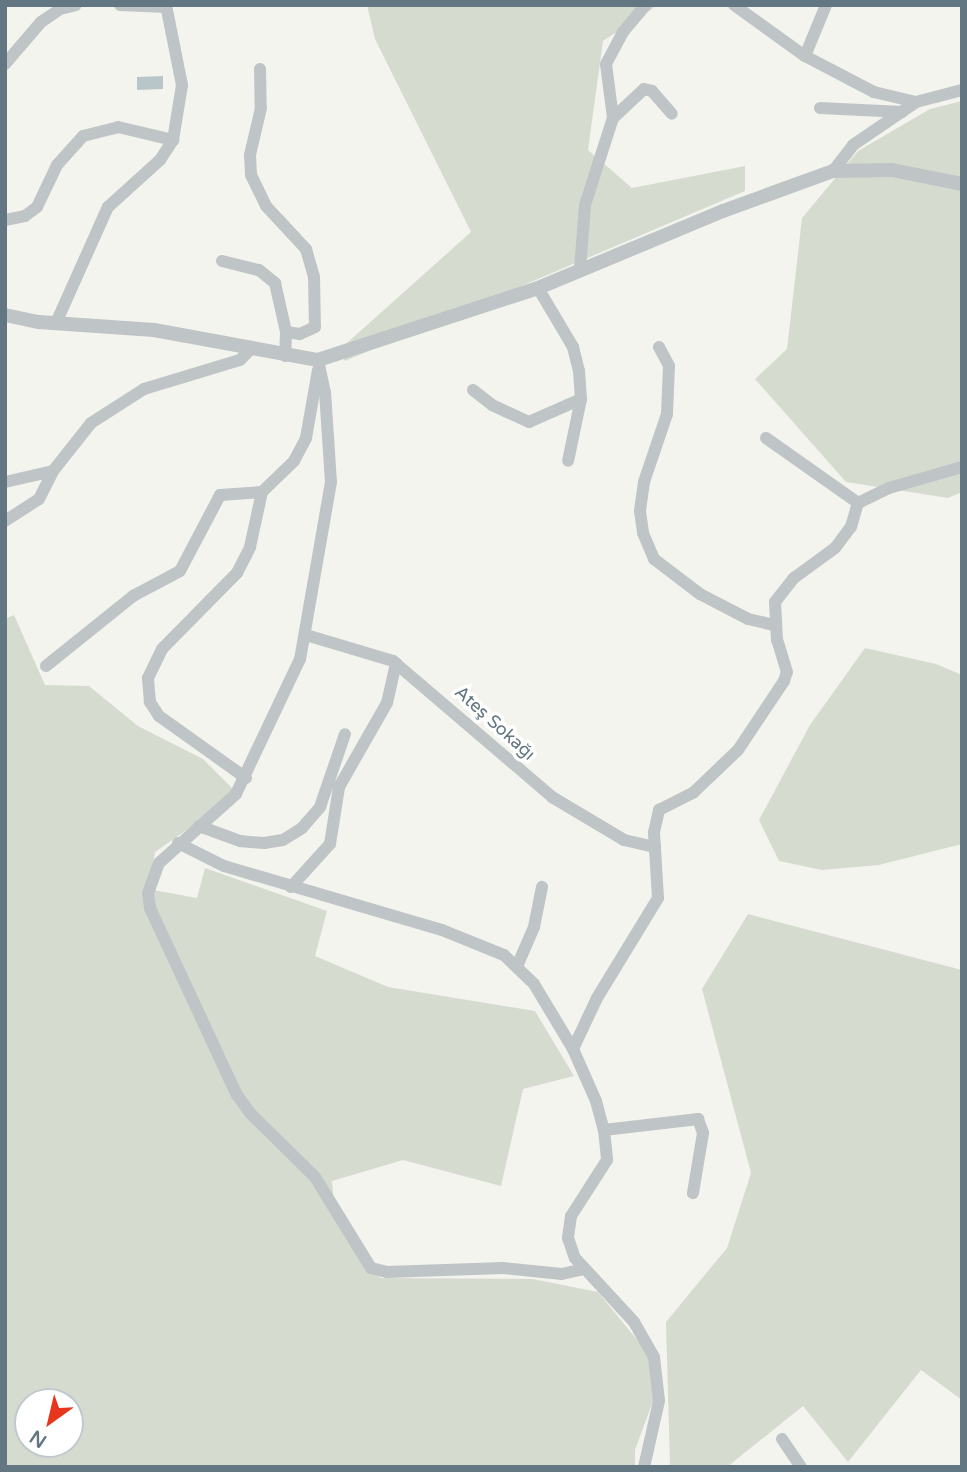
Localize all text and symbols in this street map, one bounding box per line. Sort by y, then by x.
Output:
street label: Ateş Sokağı [450,681,540,765]
north arrow [14,1388,84,1458]
text: N [26,1425,51,1452]

